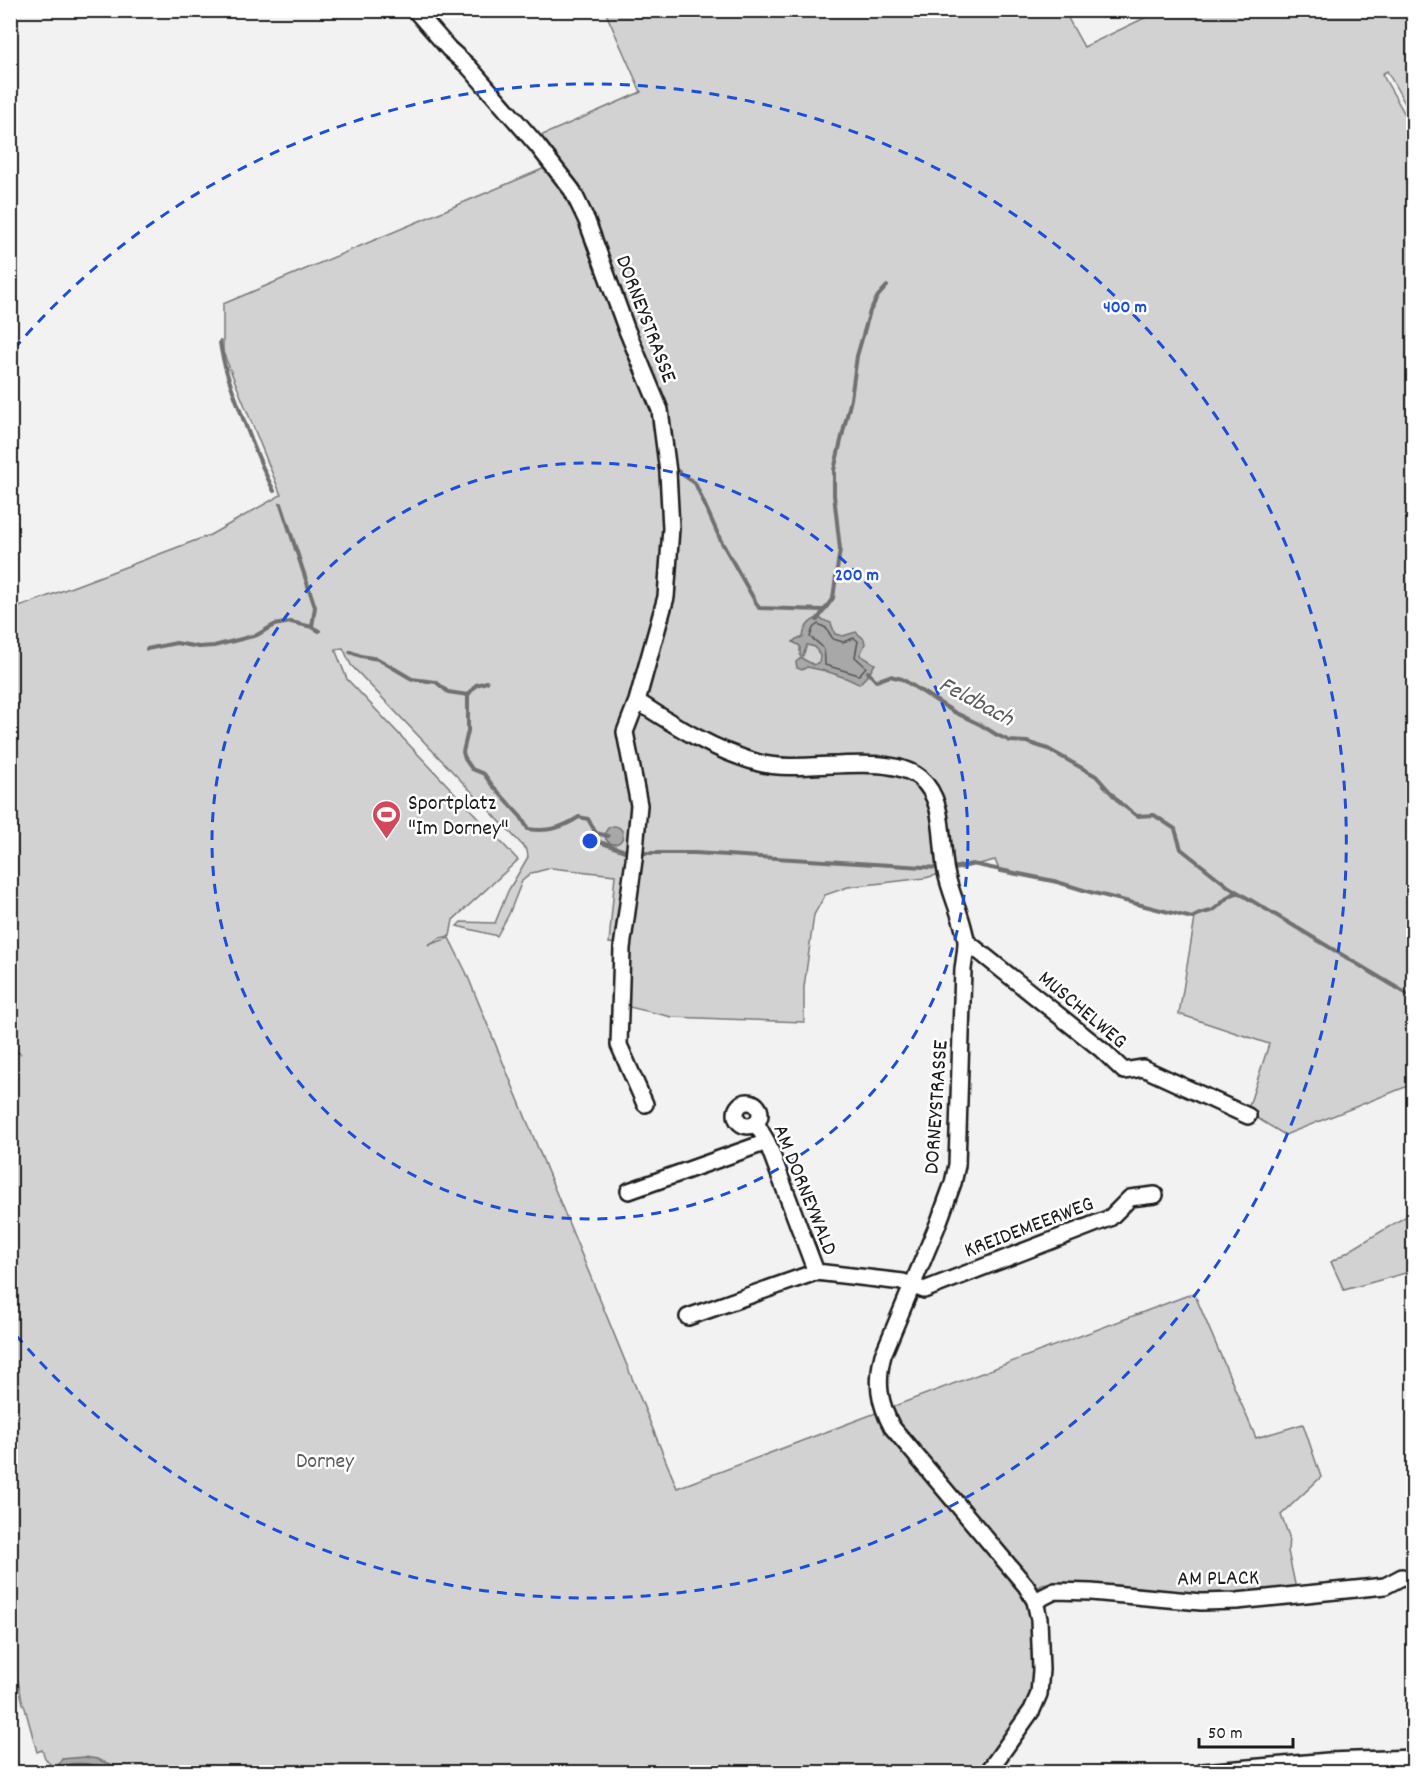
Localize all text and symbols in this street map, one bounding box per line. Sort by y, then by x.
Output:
street label: DORNEYSTRASSE [606,251,683,387]
text: 400 m [1103,296,1147,321]
text: 200 m [835,564,879,589]
water label: Feldbach [932,669,1020,737]
place label: Sportplatz "Im Dorney" [408,789,509,845]
sports icon: Sportplatz "Im Dorney" [371,798,403,840]
centre of rings [580,831,600,851]
street label: MUSCHELWEG [1030,964,1133,1057]
street label: DORNEYSTRASSE [917,1039,958,1175]
street label: AM DORNEYWALD [763,1120,844,1260]
street label: KREIDEMEERWEG [960,1189,1098,1267]
park label: Dorney [296,1447,355,1478]
street label: AM PLACK [1177,1563,1259,1596]
scale bar [1199,1711,1294,1749]
text: 50 m [1208,1722,1243,1747]

